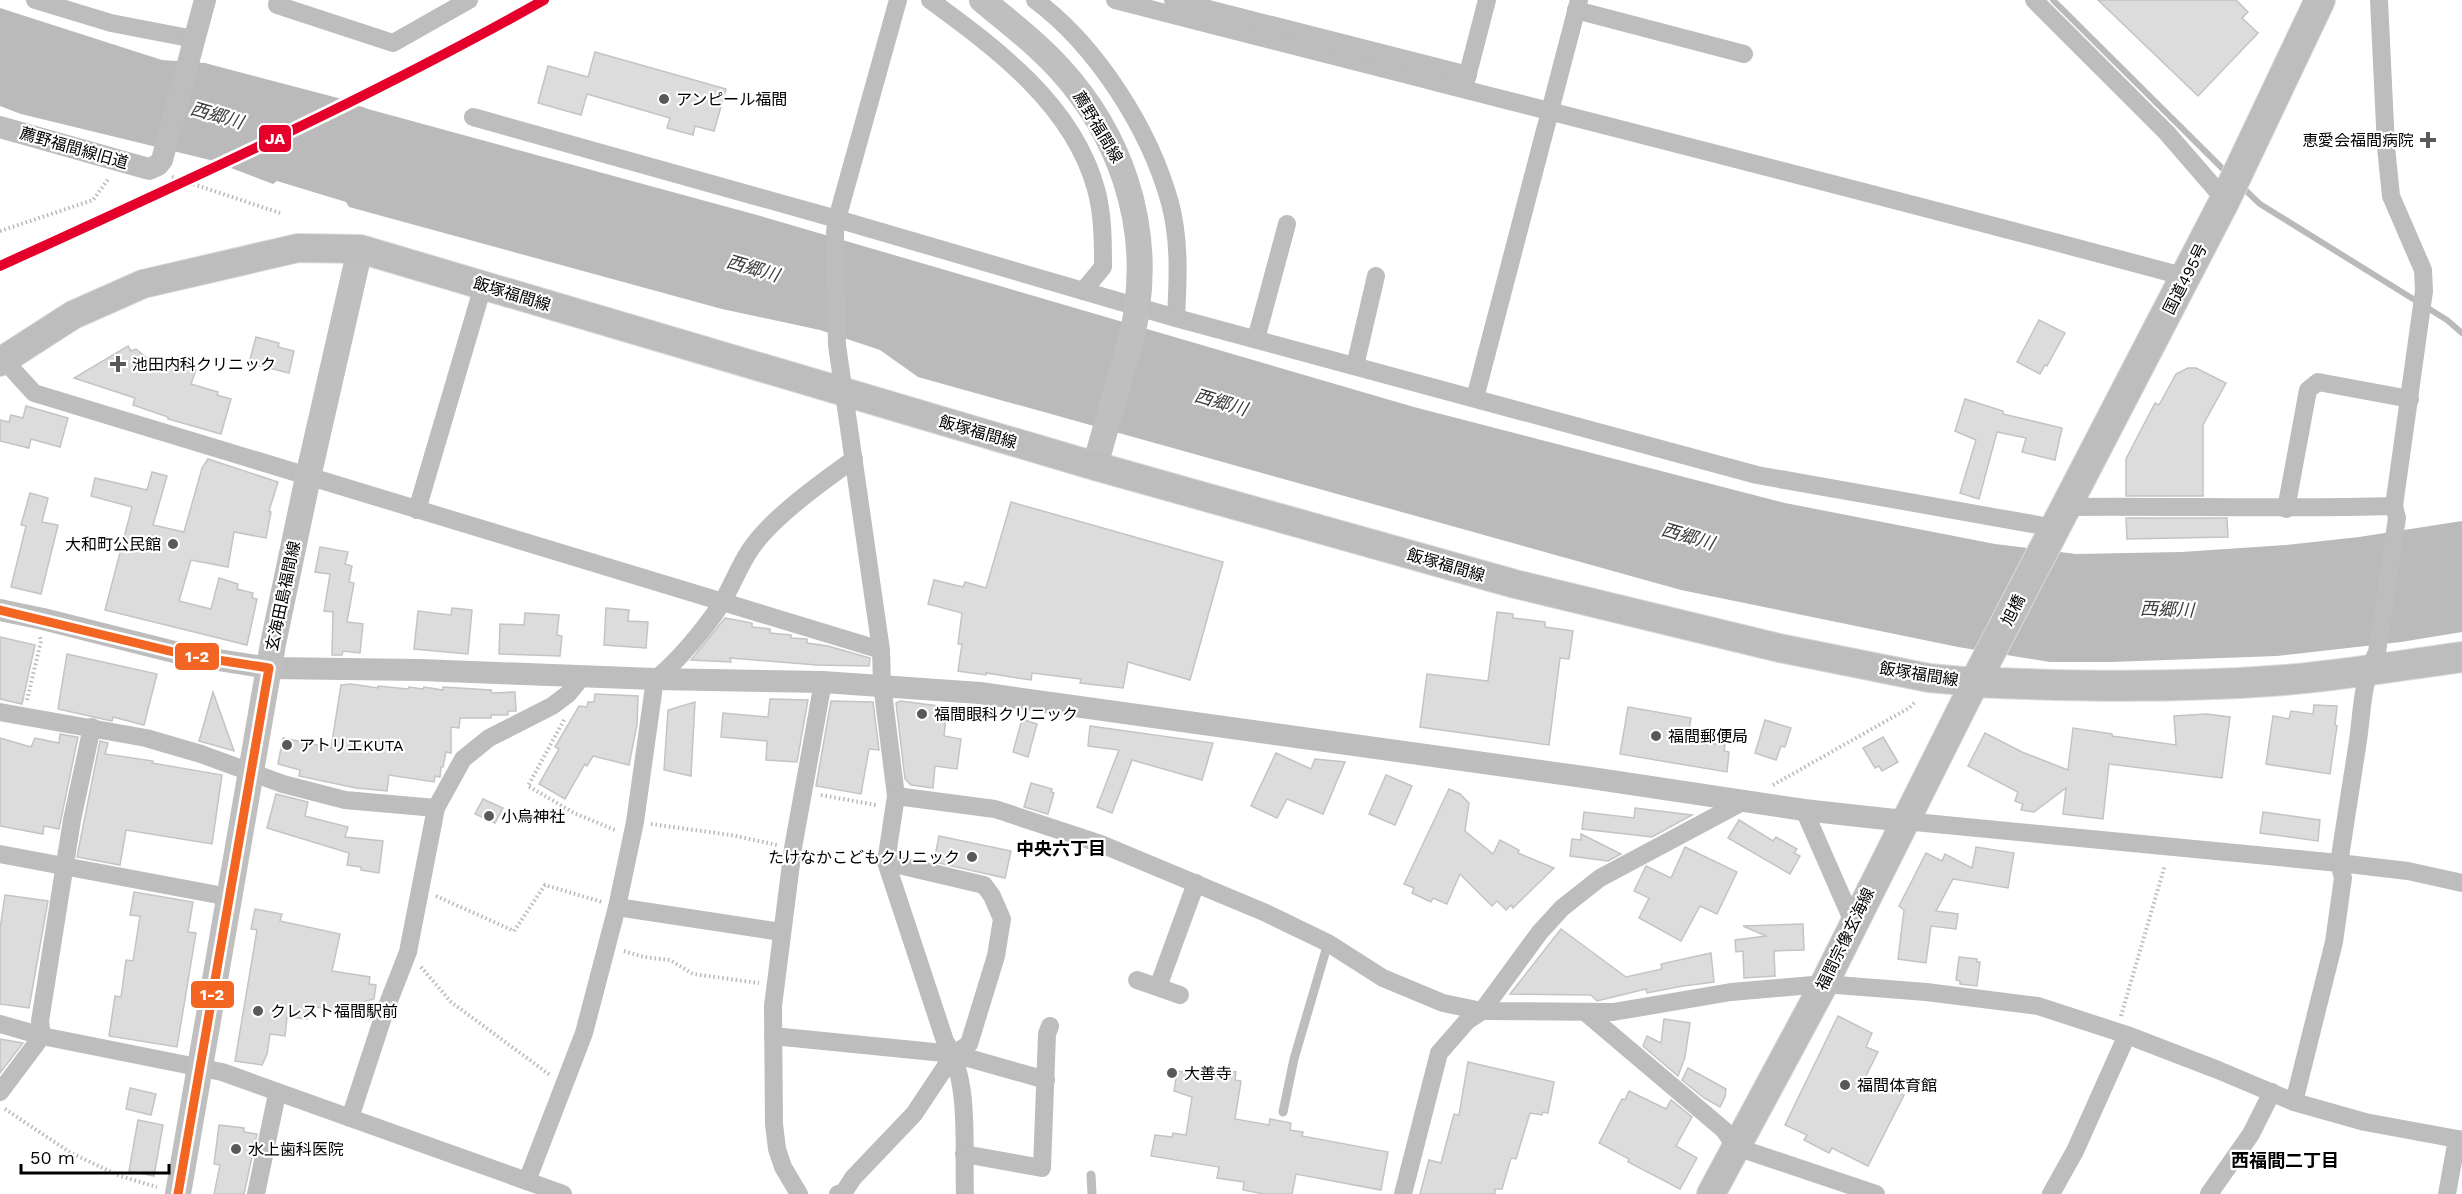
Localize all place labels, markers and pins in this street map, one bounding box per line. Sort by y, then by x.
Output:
place label: アンピール福間 [676,90,787,109]
marker: アンピール福間 [657,92,671,106]
place label: 恵愛会福間病院 [2302,131,2414,150]
marker: 恵愛会福間病院 [2419,131,2437,149]
marker: 池田内科クリニック [109,355,127,373]
place label: 池田内科クリニック [132,355,276,374]
place label: 大和町公民館 [65,535,161,554]
marker: 大和町公民館 [166,537,180,551]
place label: 福間眼科クリニック [934,705,1078,724]
marker: 福間眼科クリニック [915,707,929,721]
place label: 福間郵便局 [1668,727,1748,746]
marker: 福間郵便局 [1649,729,1663,743]
place label: アトリエKUTA [299,736,404,755]
marker: アトリエKUTA [280,738,294,752]
place label: 小烏神社 [501,807,565,826]
marker: 小烏神社 [482,809,496,823]
place label: たけなかこどもクリニック [768,848,960,867]
marker: たけなかこどもクリニック [965,850,979,864]
place label: クレスト福間駅前 [270,1002,398,1021]
marker: クレスト福間駅前 [251,1004,265,1018]
place label: 大善寺 [1184,1064,1232,1083]
marker: 大善寺 [1165,1066,1179,1080]
place label: 福間体育館 [1857,1076,1937,1095]
marker: 福間体育館 [1838,1078,1852,1092]
place label: 水上歯科医院 [248,1140,344,1159]
marker: 水上歯科医院 [229,1142,243,1156]

